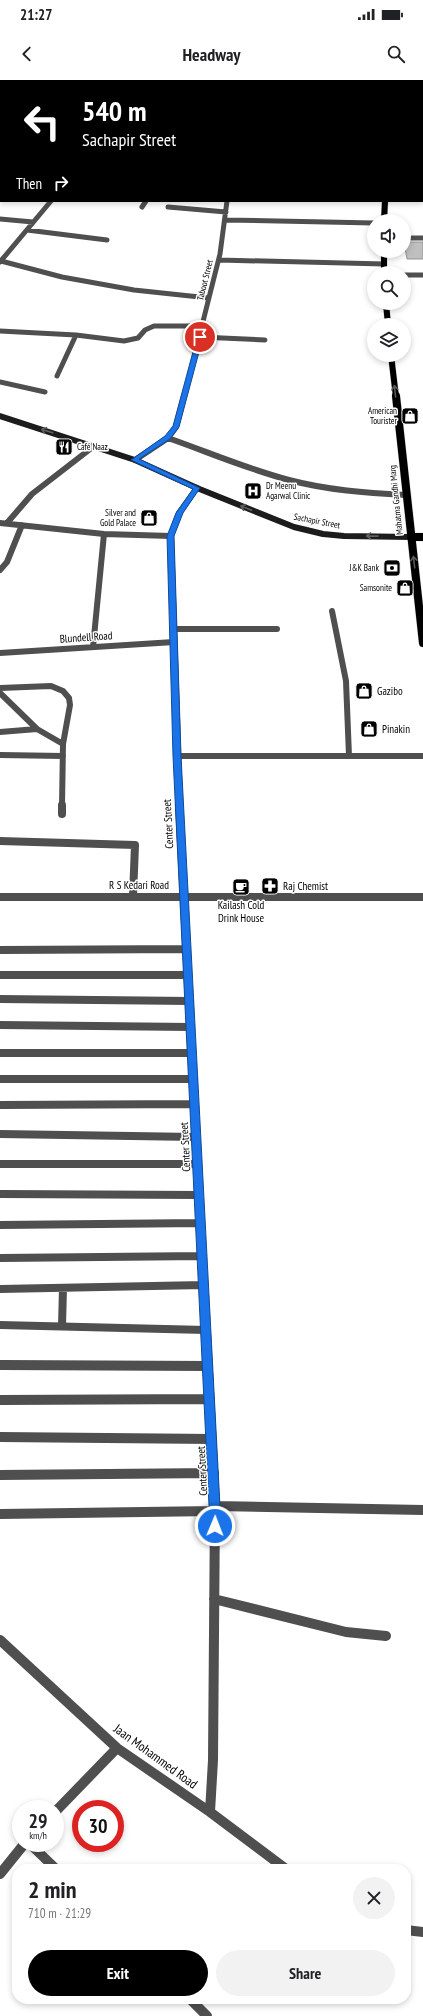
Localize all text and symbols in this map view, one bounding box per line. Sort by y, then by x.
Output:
text: 21:27 [20,5,52,24]
icon: back [16,43,38,65]
text: Headway [182,43,241,66]
icon: search [385,43,407,65]
text: 540 m [82,92,146,129]
icon: left [16,96,68,148]
text: Sachapir Street [82,128,176,151]
icon: right [50,172,72,194]
text: Then [16,174,42,193]
map controls [367,214,411,362]
button: sound [367,214,411,258]
street label: Taboot Street [194,258,215,301]
button: search [367,266,411,310]
button: layers [367,318,411,362]
pin [183,320,217,354]
icon: arrive [189,326,211,348]
one-way arrow [391,385,399,398]
place label: American Tourister [368,405,398,426]
shop icon: American Tourister [400,406,420,426]
one-way arrow [40,427,53,434]
restaurant icon: Café Naaz [54,437,74,457]
place label: Café Naaz [77,441,108,452]
street label: Mahatma Gandhi Marg [386,465,405,535]
place label: Dr Meenu Agarwal Clinic [266,480,311,501]
hospital icon: Dr Meenu Agarwal Clinic [243,481,263,501]
one-way arrow [241,504,253,511]
place label: Silver and Gold Palace [100,507,136,528]
shop icon: Silver and Gold Palace [139,508,159,528]
street label: Sachapir Street [293,511,342,531]
one-way arrow [366,532,379,540]
one-way arrow [410,556,417,569]
bank icon: J&K Bank [382,558,402,578]
place label: J&K Bank [349,562,380,573]
shop icon: Samsonite [395,578,415,598]
place label: Samsonite [360,582,392,593]
street label: Blundell Road [59,628,113,646]
shop icon: Gazibo [354,681,374,701]
place label: Gazibo [377,684,403,698]
shop icon: Pinakin [359,719,379,739]
place label: Pinakin [382,722,410,736]
street label: Center Street [160,799,176,849]
pharmacy icon: Raj Chemist [260,876,280,896]
cafe icon: Kailash Cold Drink House [231,877,251,897]
street label: R S Kedari Road [109,878,169,892]
place label: Raj Chemist [283,879,328,893]
place label: Kailash Cold Drink House [218,898,265,925]
street label: Center Street [177,1122,193,1172]
street label: Center Street [194,1446,210,1496]
position arrow [194,1505,236,1547]
street label: Jaan Mohammed Road [110,1720,201,1793]
speed limit sign: 30 [72,1800,124,1852]
text: 29 [28,1808,48,1834]
text: km/h [29,1829,47,1842]
text: 2 min [28,1874,76,1905]
button: close [353,1877,395,1919]
text: 710 m · 21:29 [28,1905,91,1922]
button: Exit [28,1950,208,1996]
button: Share [216,1950,395,1996]

